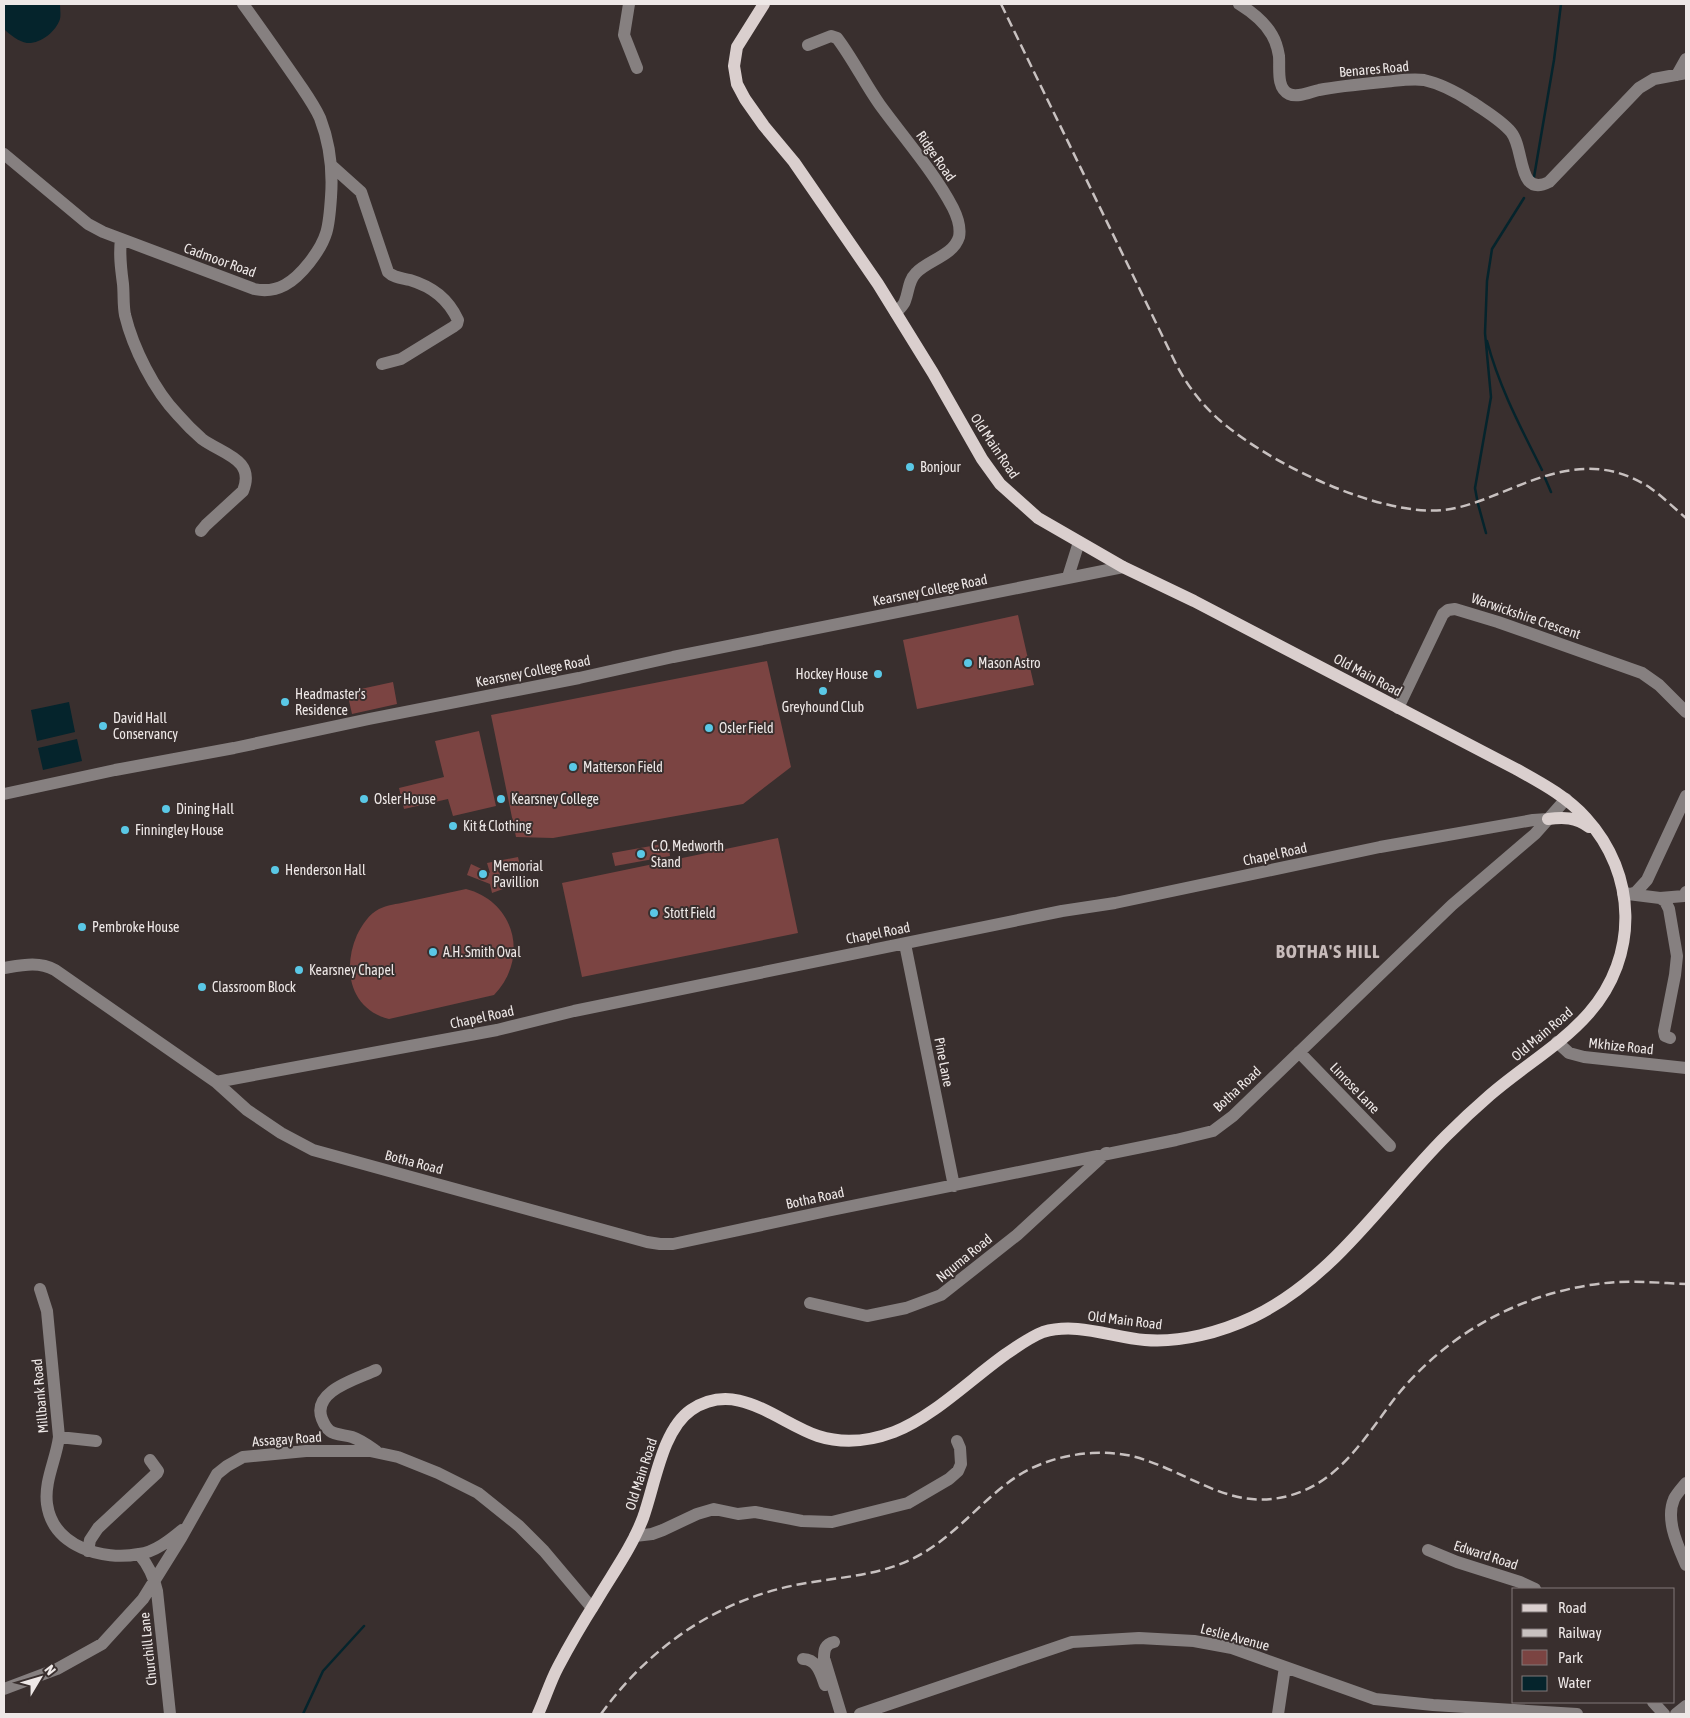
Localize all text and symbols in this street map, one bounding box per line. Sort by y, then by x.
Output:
street label: Benares Road [1338,58,1410,80]
street label: Ridge Road [913,128,959,184]
street label: Cadmoor Road [182,240,258,280]
street label: Old Main Road [967,411,1023,481]
place label: Bonjour [920,459,962,475]
marker: Bonjour [904,461,916,473]
street label: Kearsney College Road [871,571,989,609]
street label: Warwickshire Crescent [1469,590,1583,642]
street label: Old Main Road [1331,650,1405,700]
street label: Kearsney College Road [474,652,592,690]
place label: Mason Astro [978,655,1041,671]
marker: Mason Astro [962,657,974,669]
place label: Hockey House [796,666,868,682]
marker: Hockey House [872,668,884,680]
marker: Greyhound Club [817,685,829,697]
place label: Headmaster's Residence [295,686,366,718]
marker: Headmaster's Residence [279,696,291,708]
place label: Greyhound Club [782,699,865,715]
place label: David Hall Conservancy [113,710,178,742]
marker: David Hall Conservancy [97,720,109,732]
place label: Osler Field [719,720,774,736]
marker: Osler Field [703,722,715,734]
place label: Matterson Field [583,759,663,775]
marker: Matterson Field [567,761,579,773]
place label: Osler House [374,791,436,807]
place label: Kearsney College [511,791,599,807]
marker: Osler House [358,793,370,805]
marker: Kearsney College [495,793,507,805]
place label: Dining Hall [176,801,234,817]
marker: Dining Hall [160,803,172,815]
place label: Kit & Clothing [463,818,532,834]
marker: Kit & Clothing [447,820,459,832]
place label: Finningley House [135,822,224,838]
marker: Finningley House [119,824,131,836]
place label: C.O. Medworth Stand [651,838,724,870]
street label: Chapel Road [1242,839,1308,869]
marker: C.O. Medworth Stand [635,848,647,860]
place label: Memorial Pavillion [493,858,543,890]
place label: Henderson Hall [285,862,366,878]
marker: Henderson Hall [269,864,281,876]
marker: Memorial Pavillion [477,868,489,880]
place label: Stott Field [664,905,716,921]
marker: Stott Field [648,907,660,919]
place label: Pembroke House [92,919,179,935]
street label: Chapel Road [845,919,911,947]
marker: Pembroke House [76,921,88,933]
district label: BOTHA'S HILL [1276,940,1380,962]
place label: A.H. Smith Oval [443,944,521,960]
marker: A.H. Smith Oval [427,946,439,958]
place label: Kearsney Chapel [309,962,395,978]
marker: Kearsney Chapel [293,964,305,976]
place label: Classroom Block [212,979,296,995]
marker: Classroom Block [196,981,208,993]
street label: Chapel Road [449,1002,515,1032]
street label: Old Main Road [1508,1004,1576,1064]
street label: Mkhize Road [1588,1035,1654,1057]
street label: Pine Lane [931,1036,957,1088]
street label: Linrose Lane [1327,1059,1383,1117]
street label: Botha Road [1210,1063,1264,1115]
street label: Botha Road [383,1147,445,1177]
street label: Botha Road [784,1184,846,1212]
street label: Nquma Road [933,1231,995,1285]
street label: Old Main Road [1087,1307,1163,1333]
street label: Millbank Road [29,1358,51,1434]
street label: Assagay Road [252,1429,322,1449]
street label: Old Main Road [622,1436,660,1512]
street label: Edward Road [1452,1537,1520,1573]
legend [1512,1588,1675,1703]
text: Road [1558,1599,1587,1616]
street label: Churchill Lane [136,1612,160,1686]
street label: Leslie Avenue [1199,1620,1271,1654]
text: Railway [1558,1624,1602,1641]
text: Park [1558,1649,1583,1666]
north arrow [15,1653,65,1703]
text: N [41,1662,59,1678]
text: Water [1558,1674,1591,1691]

